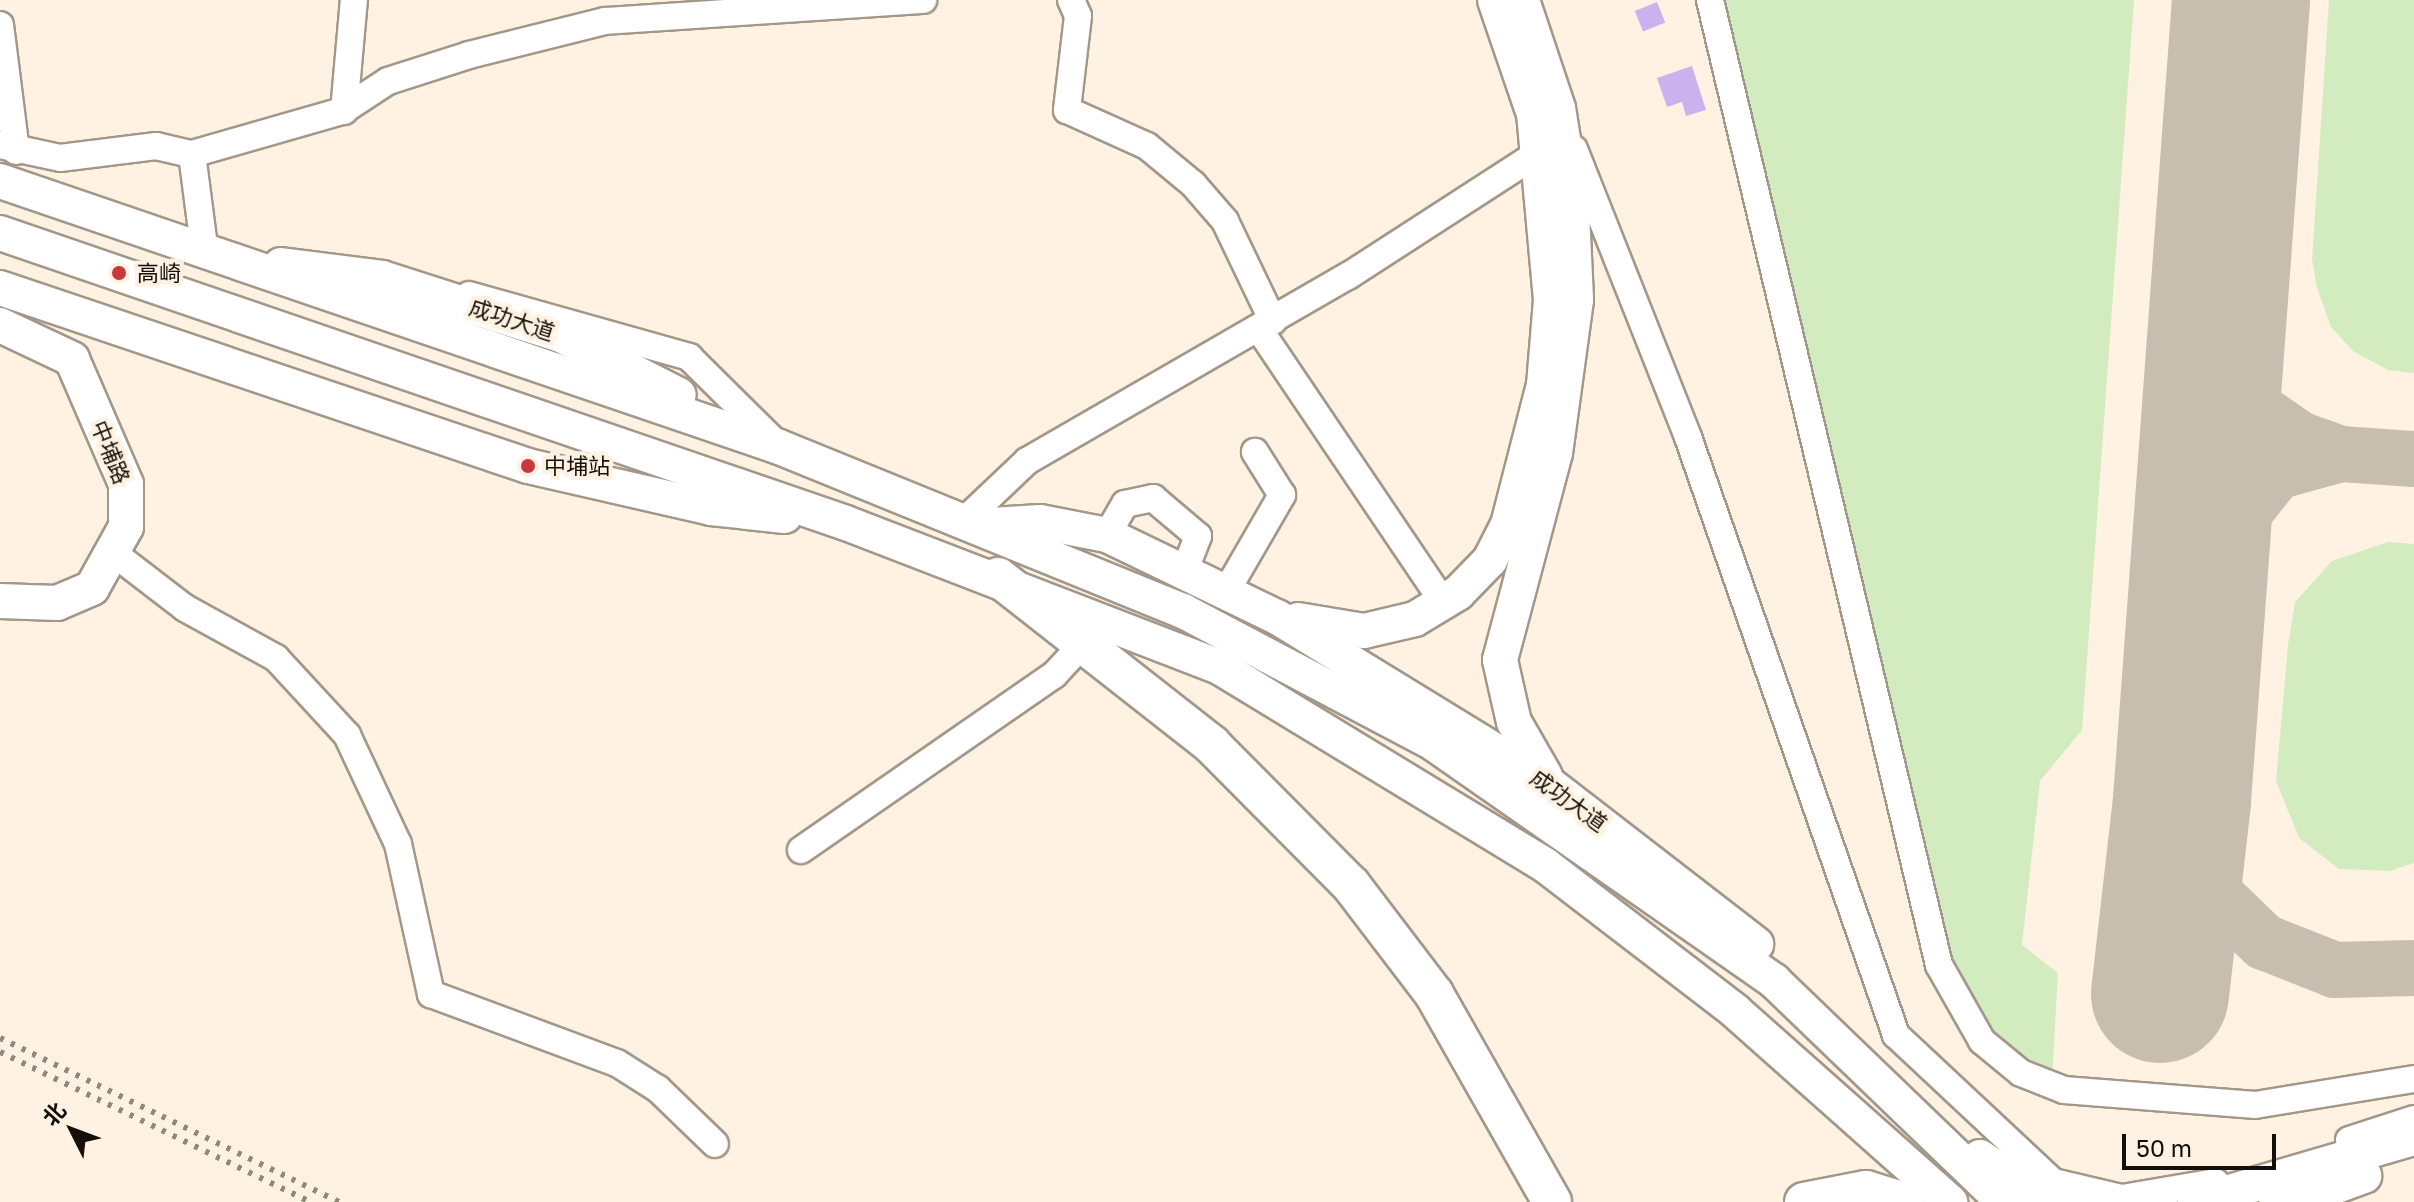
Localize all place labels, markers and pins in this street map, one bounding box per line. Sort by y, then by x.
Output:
place label: 高崎 [137,260,181,286]
marker: 高崎 [108,262,130,284]
place label: 中埔站 [544,453,610,479]
marker: 中埔站 [519,457,537,475]

